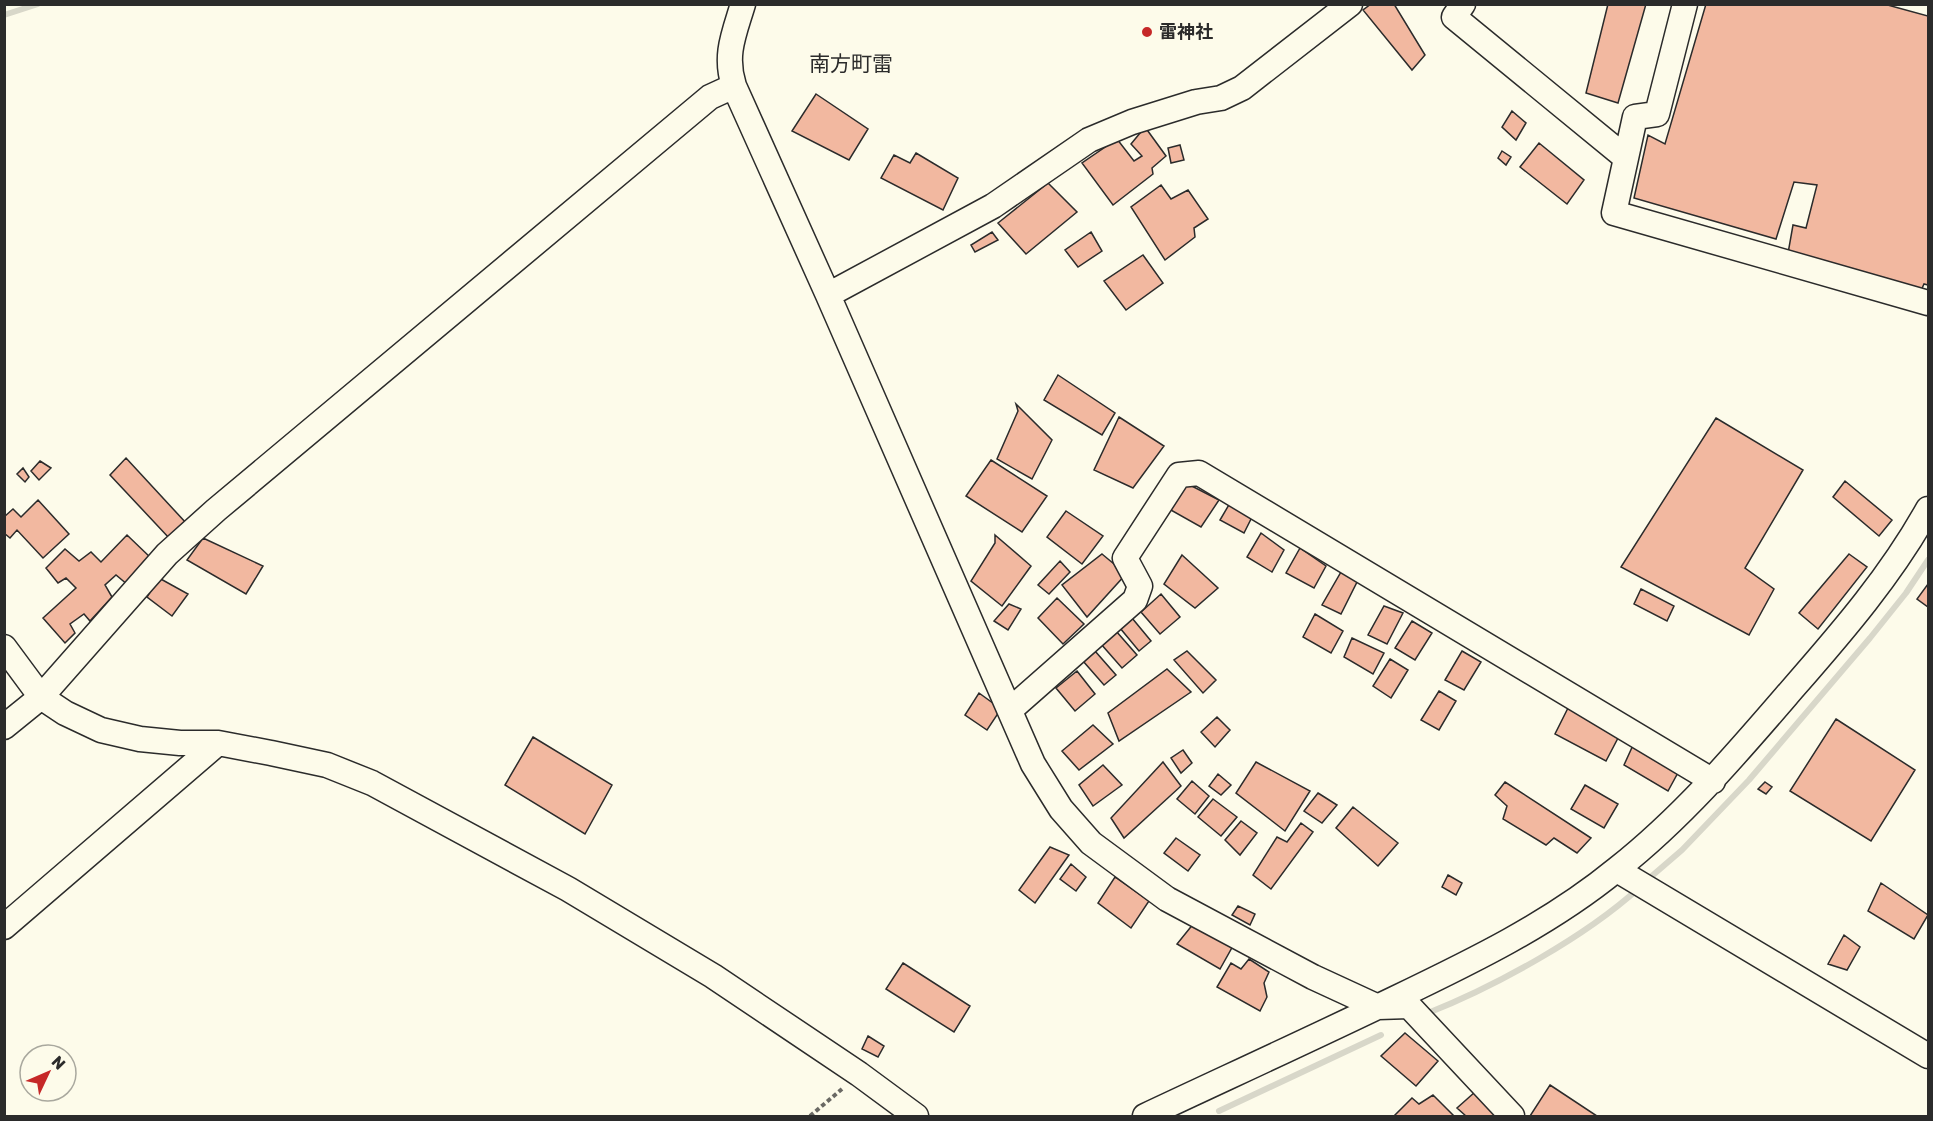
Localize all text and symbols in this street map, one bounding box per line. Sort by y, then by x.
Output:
place label: 雷神社 [1159,21,1213,43]
marker: 雷神社 [1140,25,1154,39]
district label: 南方町雷 [809,51,893,76]
north arrow [18,1043,78,1103]
text: N [48,1052,69,1074]

